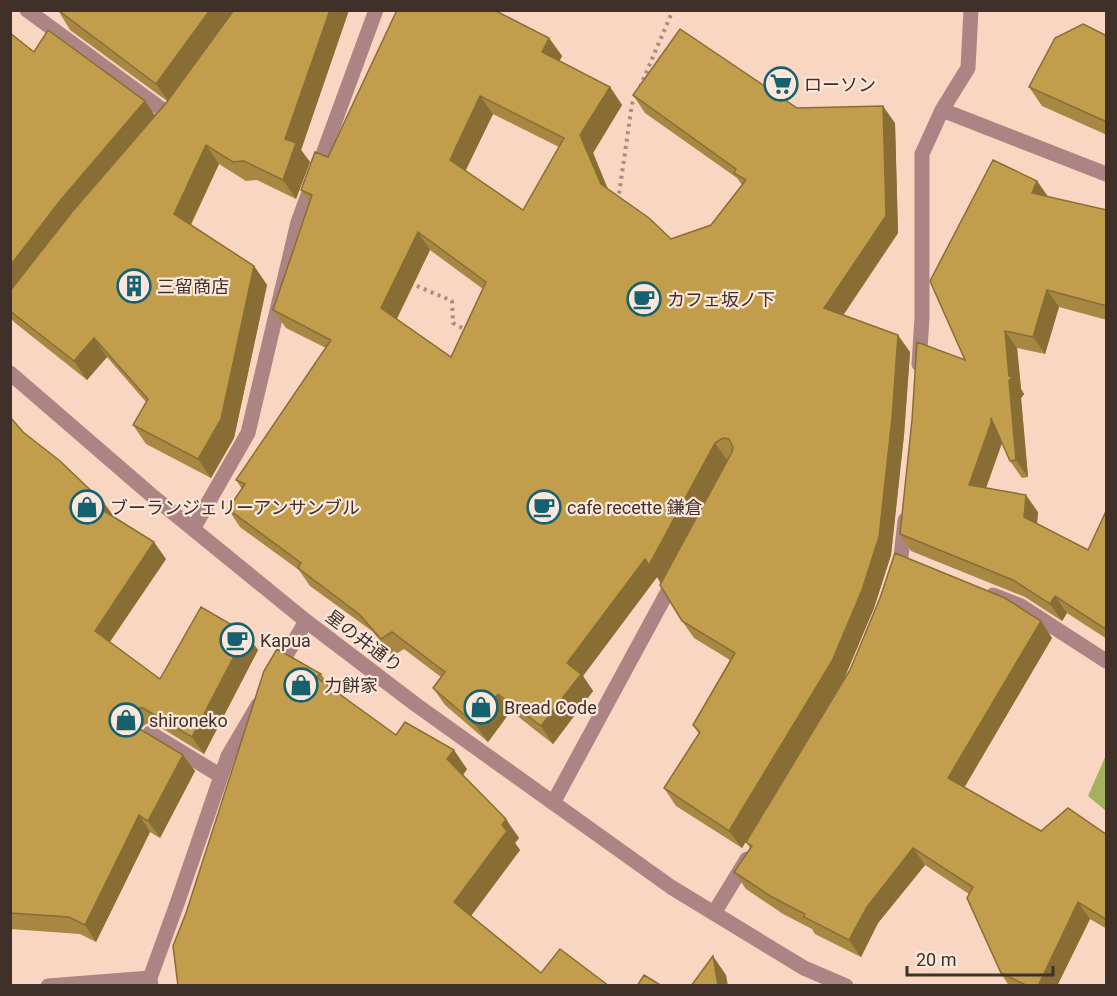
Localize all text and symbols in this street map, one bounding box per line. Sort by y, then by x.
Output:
supermarket icon: ローソン [763,66,799,102]
place label: ローソン [804,74,876,95]
building icon: 三留商店 [116,268,152,304]
place label: 三留商店 [157,276,229,297]
cafe icon: カフェ坂ノ下 [626,281,662,317]
place label: カフェ坂ノ下 [667,289,775,310]
shop icon: ブーランジェリーアンサンブル [69,489,105,525]
cafe icon: cafe recette 鎌倉 [526,489,562,525]
place label: ブーランジェリーアンサンブル [110,497,360,518]
place label: cafe recette 鎌倉 [567,497,703,518]
street label: 星の井通り [322,606,406,676]
cafe icon: Kapua [219,622,255,658]
place label: Kapua [260,630,311,651]
shop icon: 力餅家 [283,667,319,703]
place label: 力餅家 [324,675,378,696]
shop icon: Bread Code [463,689,499,725]
place label: Bread Code [504,697,597,718]
shop icon: shironeko [108,702,144,738]
place label: shironeko [149,710,228,731]
scale bar [907,939,1052,977]
text: 20 m [916,949,956,970]

